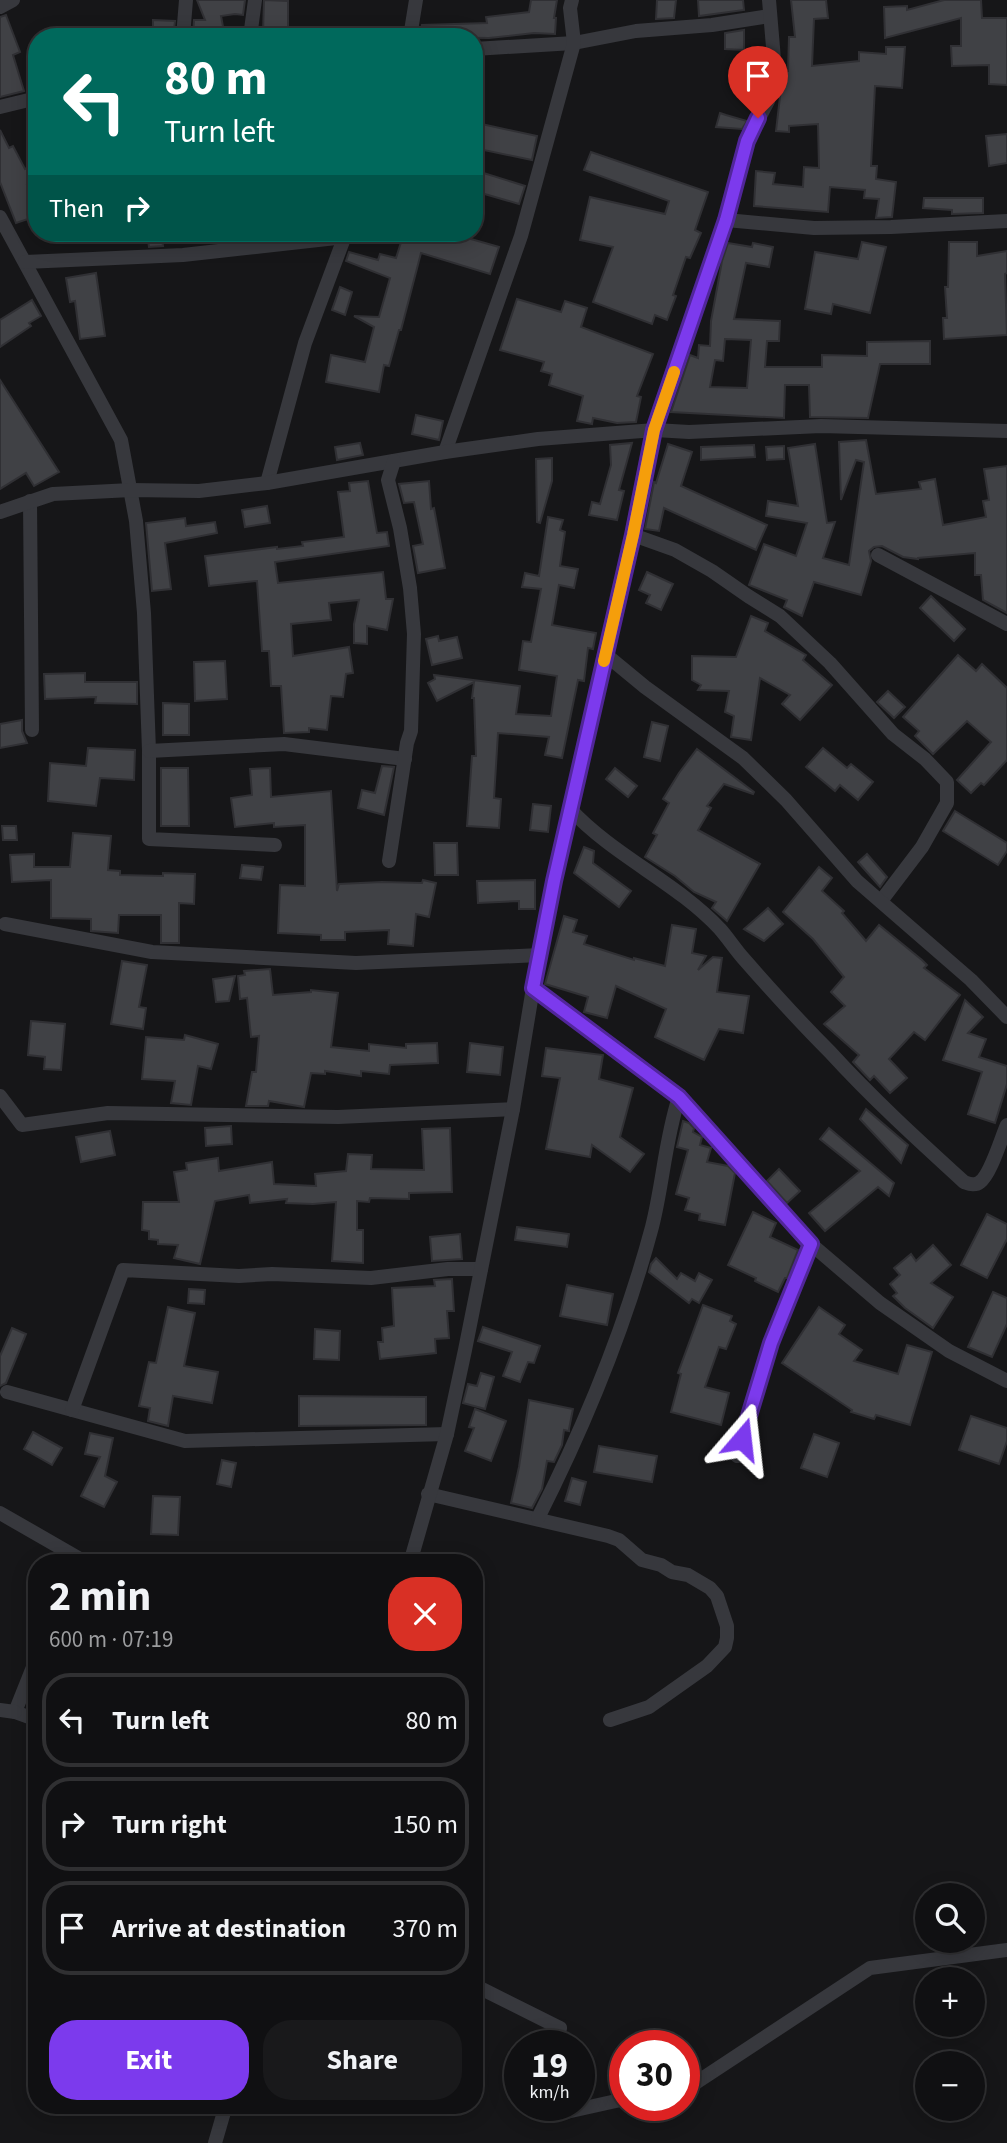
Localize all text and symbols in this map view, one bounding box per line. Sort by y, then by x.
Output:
text: 80 m [164,44,268,114]
pin [728,46,788,118]
icon: left [49,56,140,147]
icon: arrive [739,57,777,95]
text: Turn left [164,109,275,155]
icon: right [118,189,156,227]
text: Then [49,190,104,227]
position arrow [705,1402,779,1476]
text: 2 min [49,1567,151,1627]
button: close [388,1577,462,1651]
text: 600 m · 07:19 [49,1623,173,1656]
icon: left [53,1701,91,1739]
text: Turn left [112,1702,209,1739]
text: 80 m [405,1702,458,1739]
icon: right [53,1805,91,1843]
text: Turn right [112,1806,227,1843]
text: 150 m [392,1806,458,1843]
map controls [915,1883,985,2121]
button: search [915,1883,985,1953]
icon: arrive [53,1909,91,1947]
text: Arrive at destination [112,1910,346,1947]
text: 370 m [392,1910,458,1947]
button: + [915,1967,985,2037]
button: Exit [49,2020,249,2100]
button: Share [263,2020,462,2100]
speed limit sign: 30 [609,2030,700,2121]
text: 19 [531,2041,568,2091]
button: − [915,2051,985,2121]
text: km/h [530,2080,569,2105]

